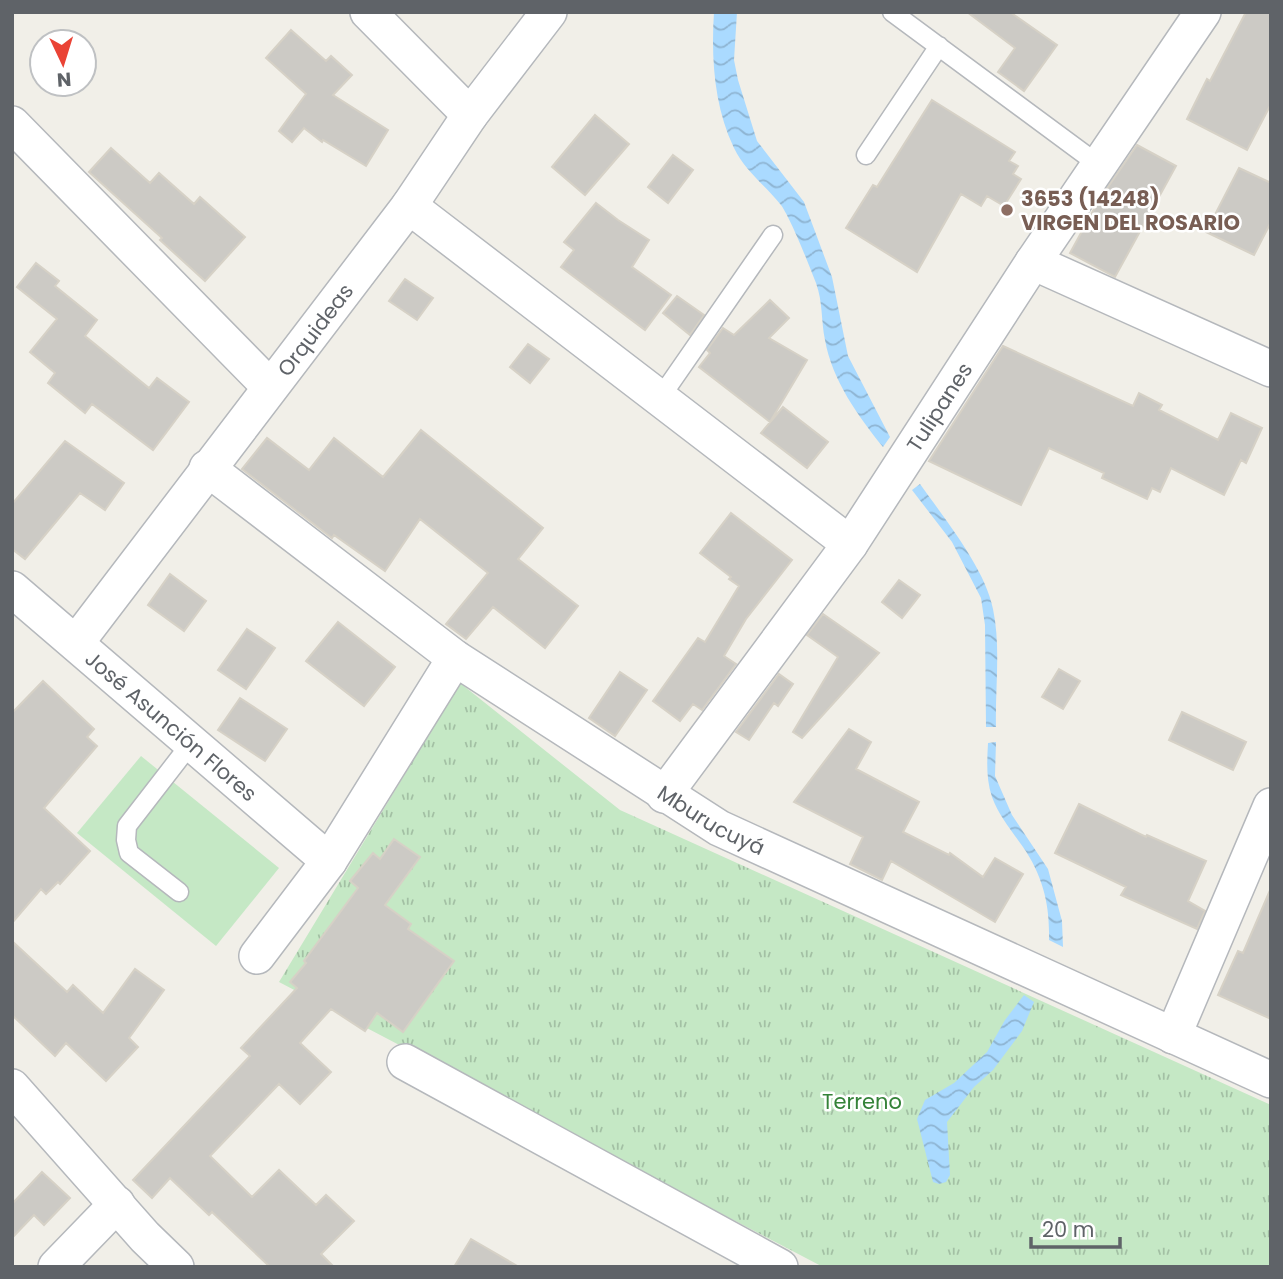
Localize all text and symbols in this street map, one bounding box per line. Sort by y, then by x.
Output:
north arrow [28,28,98,98]
text: N [56,65,72,93]
place label: 3653 (14248) VIRGEN DEL ROSARIO [1021,184,1240,237]
marker: 3653 (14248) VIRGEN DEL ROSARIO [999,202,1015,218]
street label: Orquideas [270,277,360,382]
street label: Tulipanes [899,356,979,457]
street label: José Asunción Flores [79,644,263,808]
street label: Mburucuyá [652,778,770,862]
park label: Terreno [822,1087,902,1116]
scale bar [1031,1206,1120,1250]
text: 20 m [1042,1215,1095,1244]

